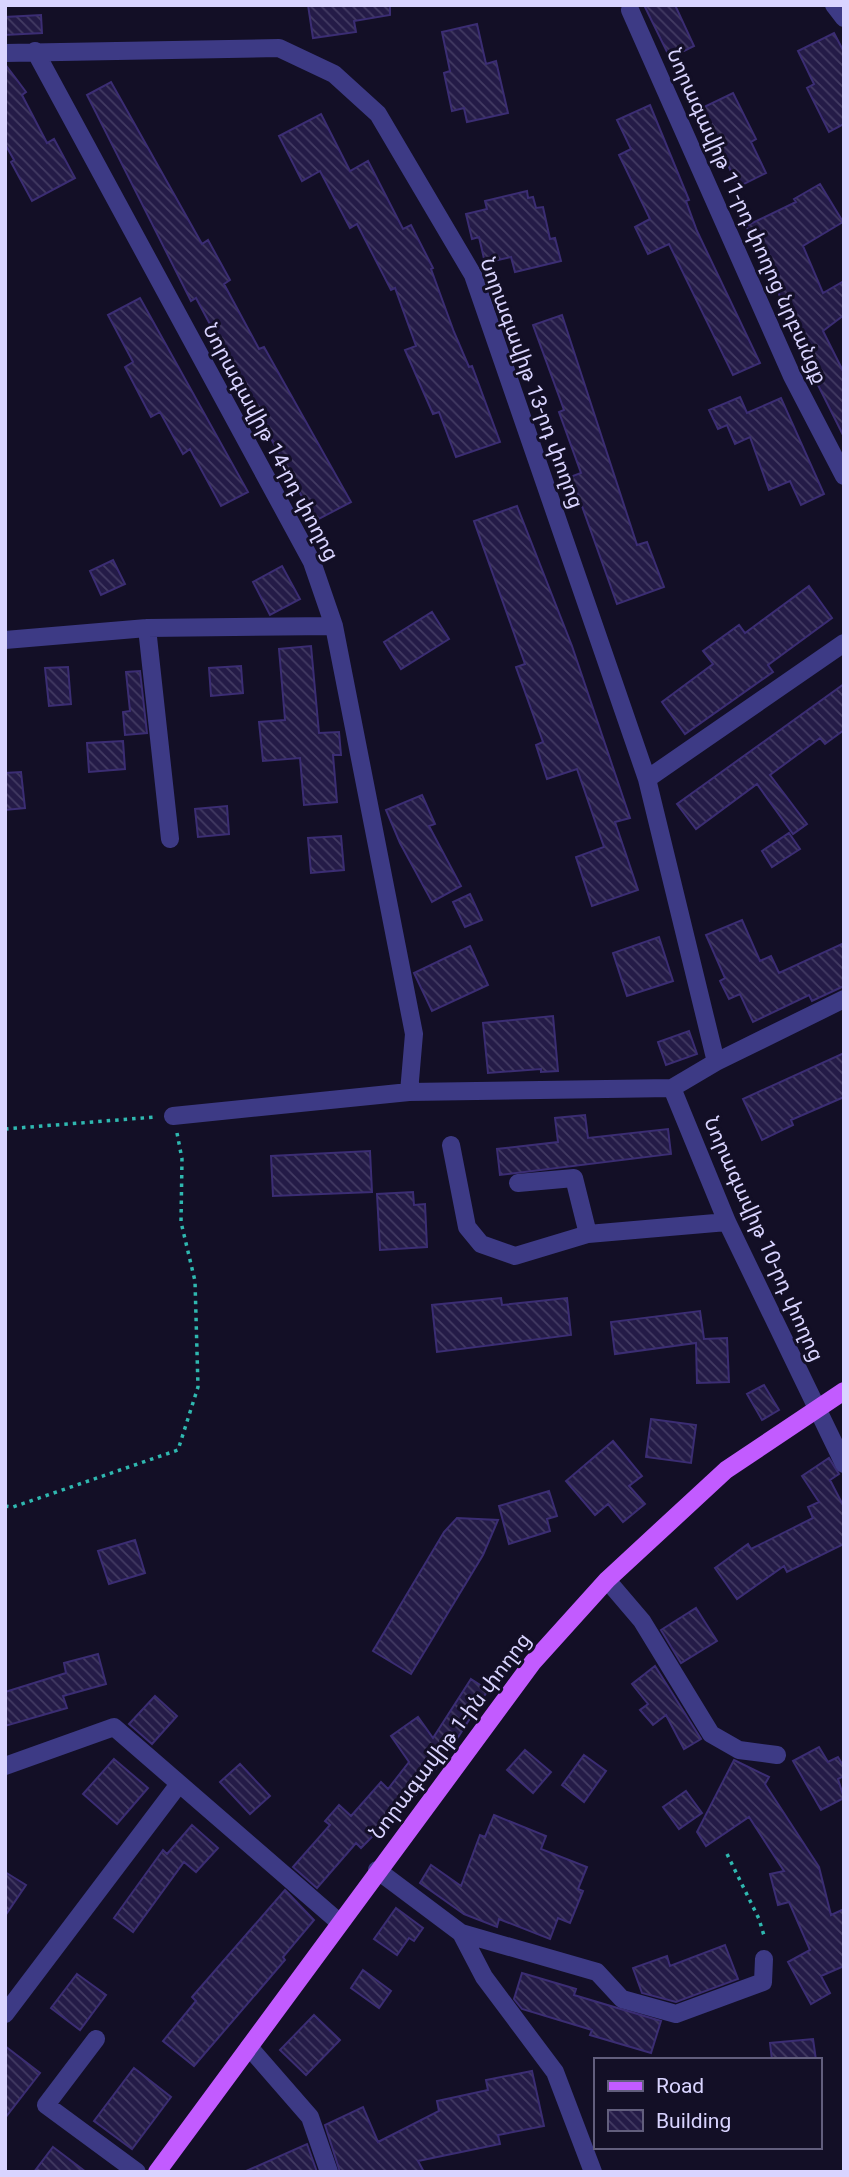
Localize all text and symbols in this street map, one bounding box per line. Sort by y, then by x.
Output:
street label: Նորագավիթ 11-րդ փողոց նրբանցք [662,44,832,388]
street label: Նորագավիթ 13-րդ փողոց [475,254,589,512]
street label: Նորագավիթ 14-րդ փողոց [198,319,344,565]
street label: Նորագավիթ 10-րդ փողոց [699,1113,829,1365]
street label: Նորագավիթ 1-ին փողոց [364,1628,536,1844]
legend [594,2058,821,2149]
text: Road [656,2074,704,2098]
text: Building [656,2109,731,2133]

